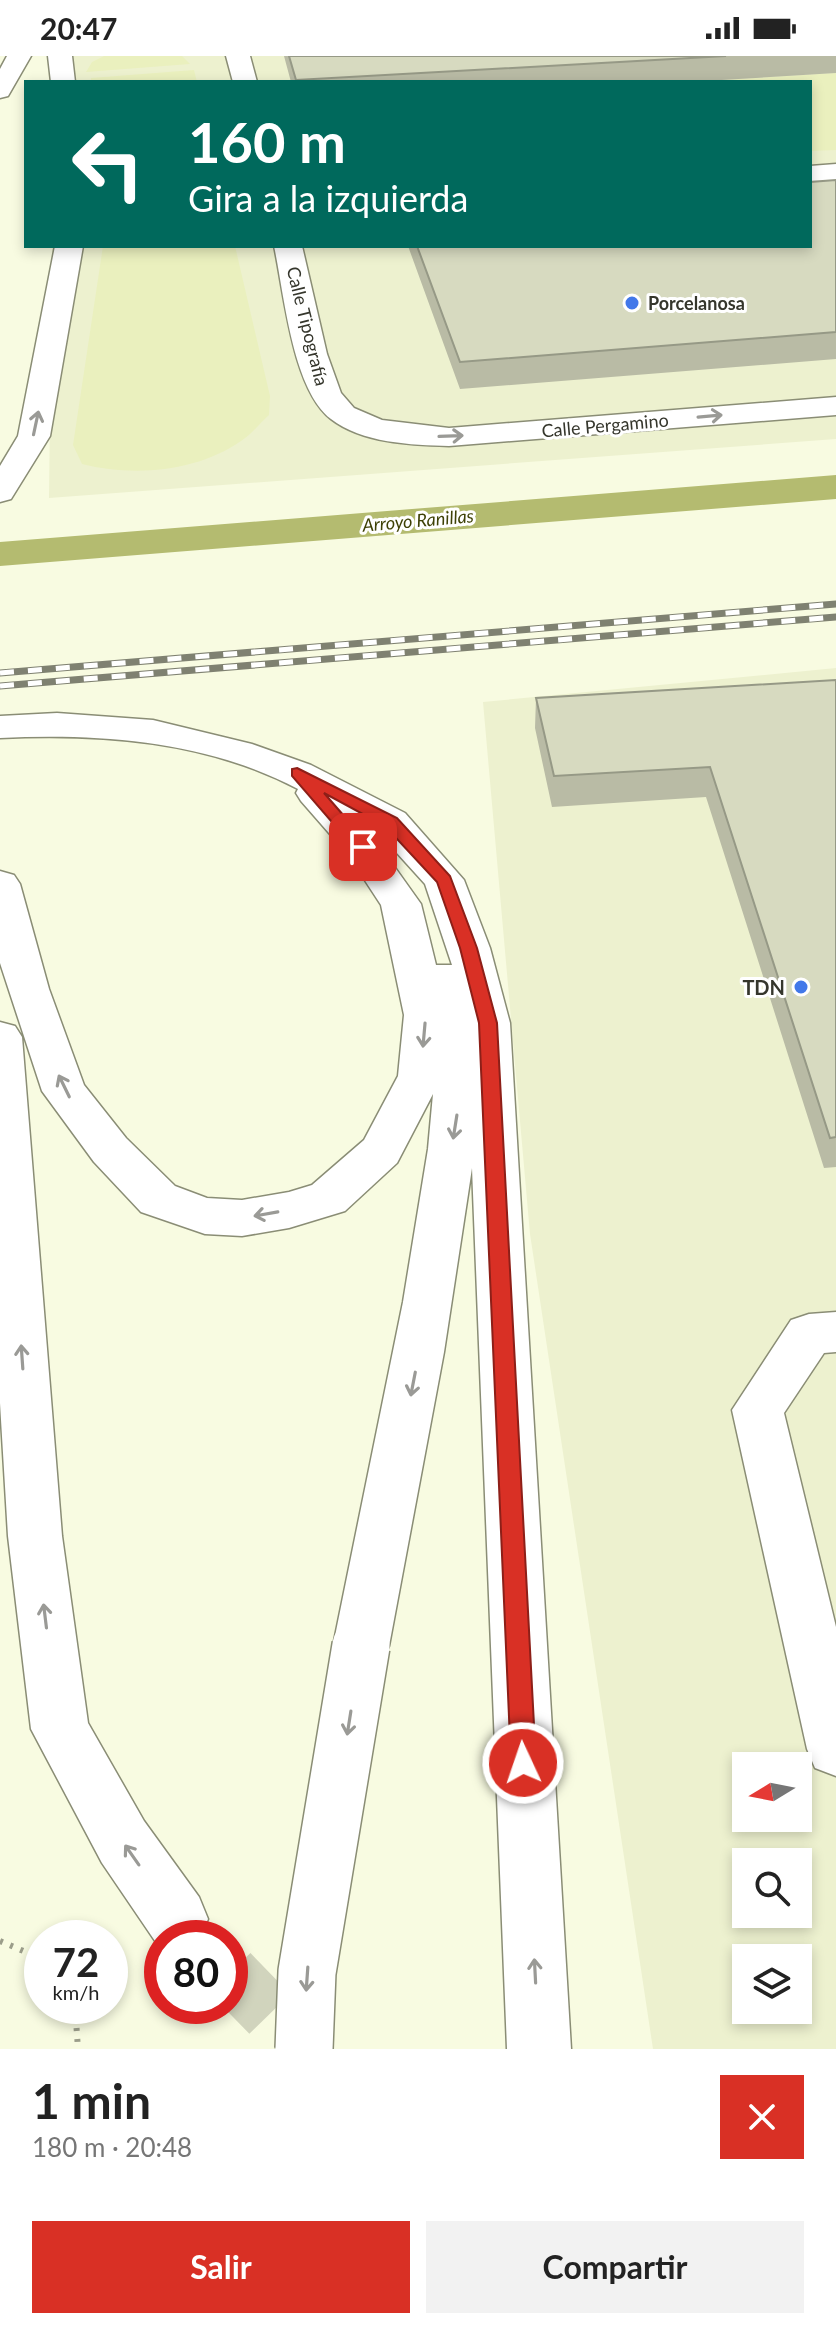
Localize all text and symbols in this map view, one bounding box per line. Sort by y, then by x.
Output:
text: 20:47 [40,10,117,46]
text: 160 m [188,108,346,175]
icon: left [56,112,160,216]
text: Gira a la izquierda [188,176,468,220]
street label: Calle Tipografía [283,264,333,388]
place label: Porcelanosa [648,292,745,314]
marker: Porcelanosa [623,294,641,312]
street label: Calle Pergamino [541,408,669,442]
one-way arrow [696,408,723,423]
one-way arrow [29,411,44,437]
one-way arrow [437,429,464,444]
water label: Arroyo Ranillas [360,504,475,536]
pin [329,813,397,881]
icon: arrive [341,825,385,869]
place label: TDN [742,975,785,999]
marker: TDN [792,978,810,996]
one-way arrow [416,1022,431,1048]
one-way arrow [56,1074,71,1098]
one-way arrow [446,1114,461,1140]
one-way arrow [254,1207,280,1222]
one-way arrow [14,1344,29,1371]
one-way arrow [405,1371,420,1396]
one-way arrow [37,1604,52,1629]
one-way arrow [340,1709,355,1735]
position arrow [481,1721,565,1805]
north arrow [732,1752,812,1832]
map controls [732,1752,812,2024]
one-way arrow [124,1845,140,1867]
button: search [732,1848,812,1928]
speed limit sign: 80 [144,1920,248,2024]
text: 72 [53,1938,99,1986]
button: layers [732,1944,812,2024]
one-way arrow [527,1958,542,1985]
one-way arrow [299,1965,314,1992]
text: km/h [53,1980,99,2004]
text: 1 min [32,2072,151,2129]
button: close [720,2075,804,2159]
text: 180 m · 20:48 [32,2131,192,2163]
button: Salir [32,2221,410,2313]
button: Compartir [426,2221,804,2313]

